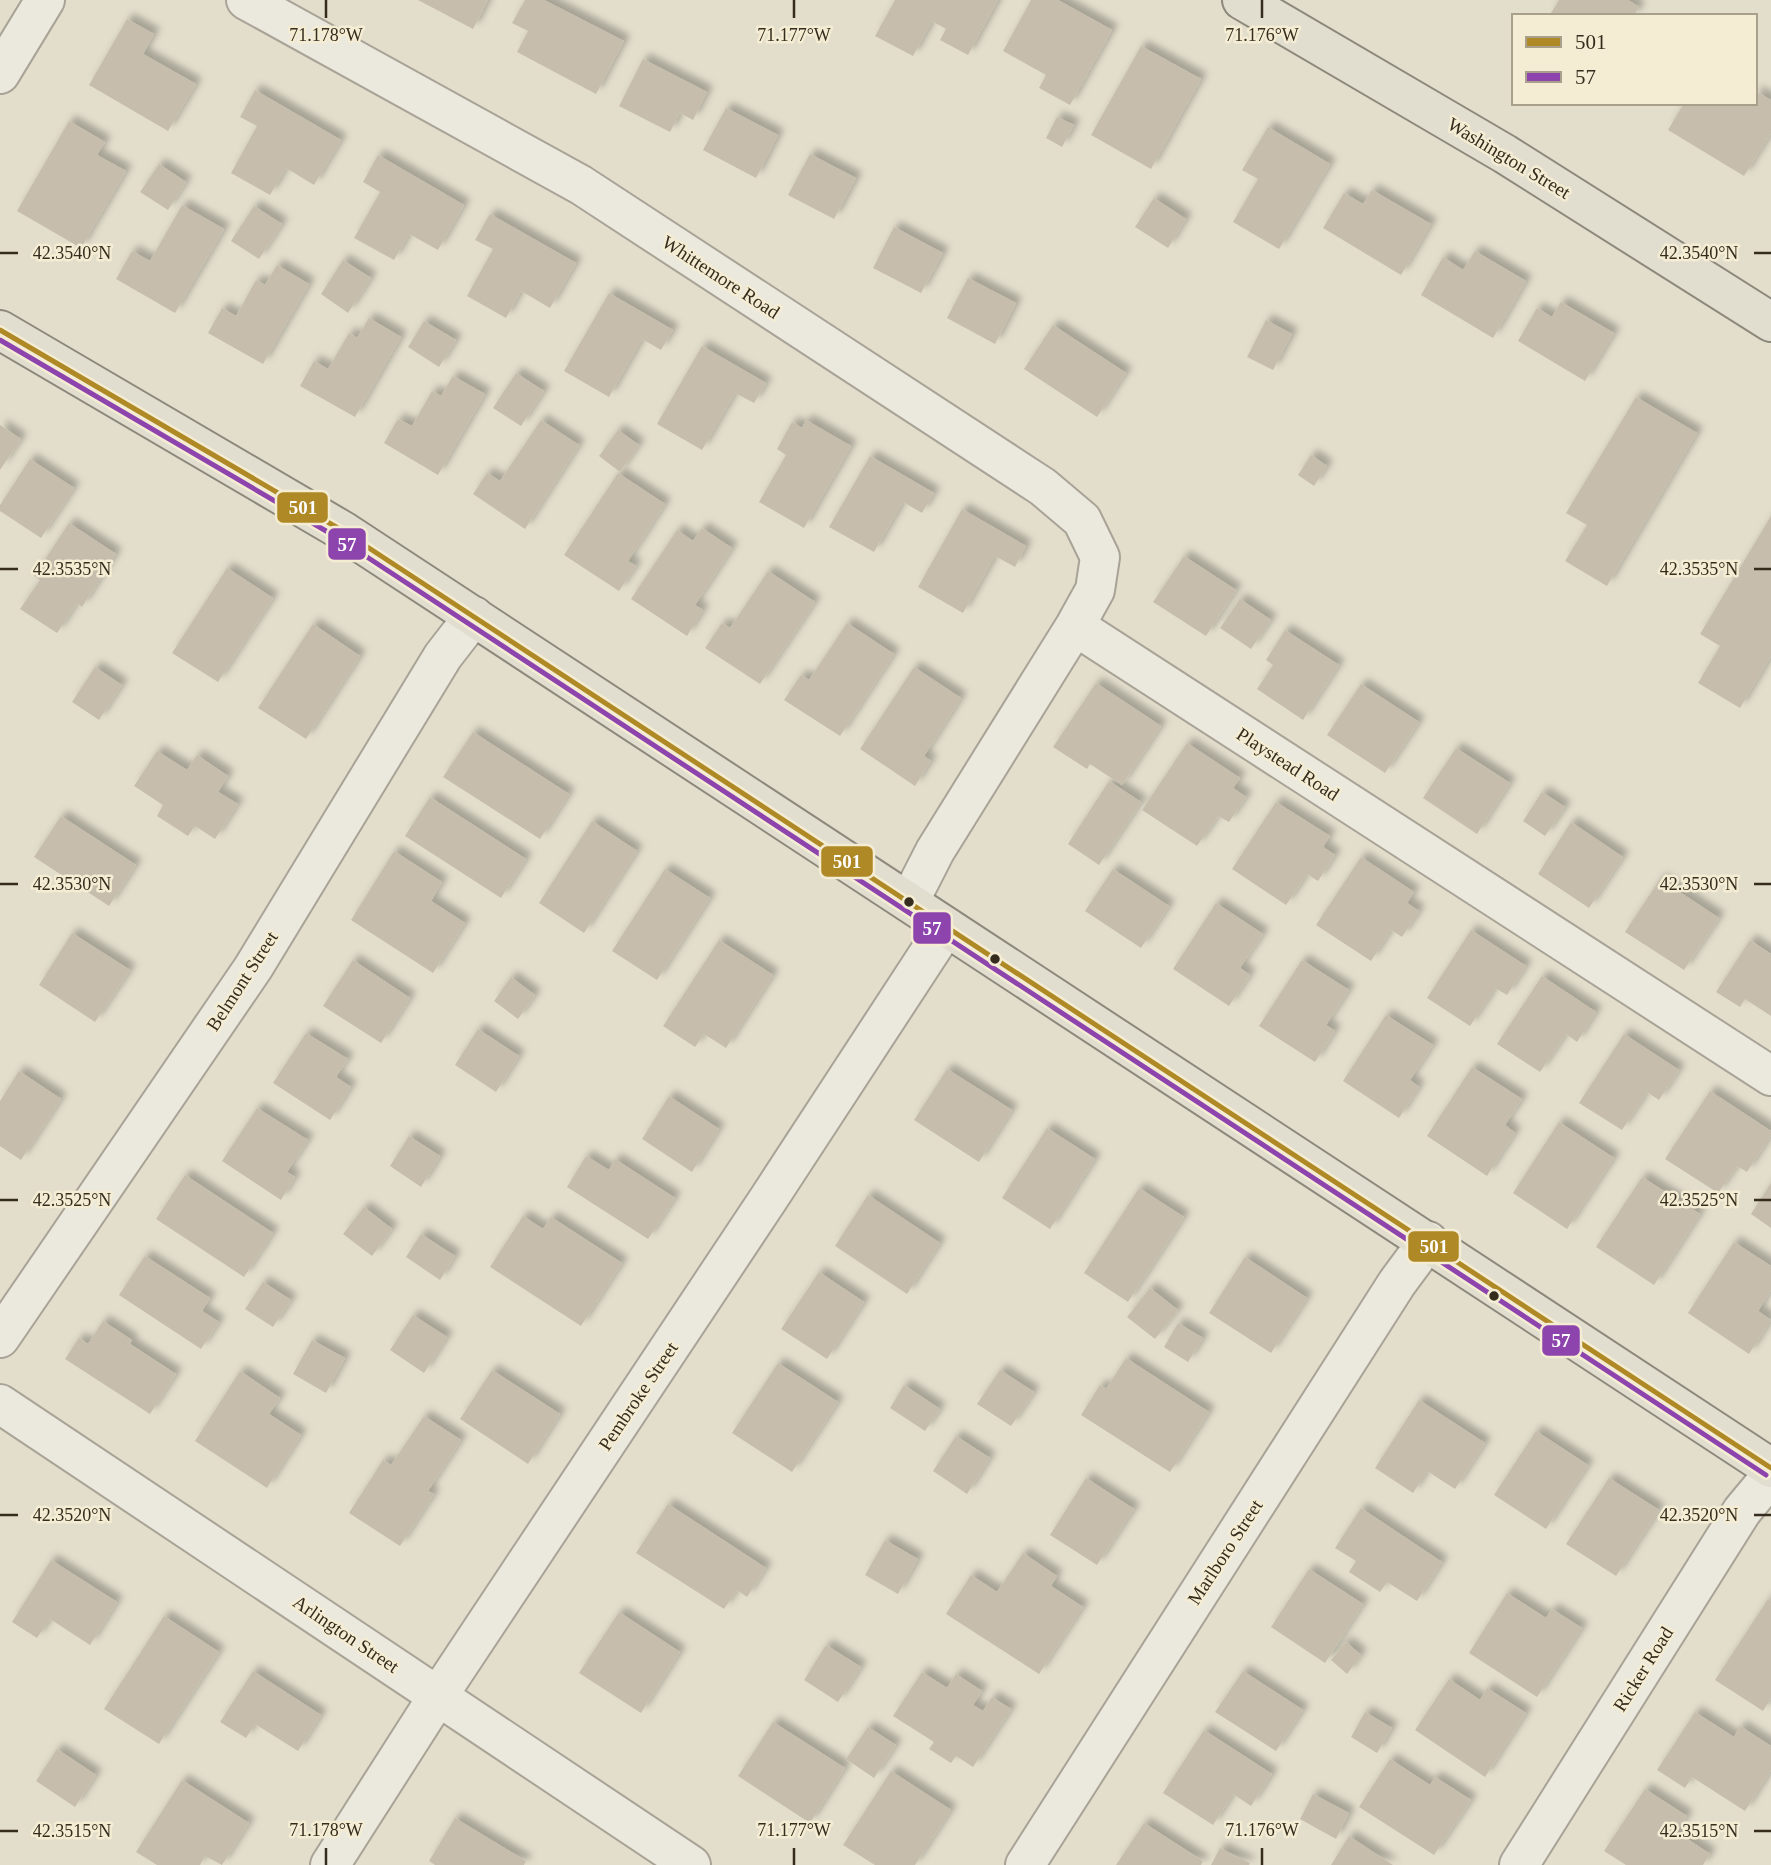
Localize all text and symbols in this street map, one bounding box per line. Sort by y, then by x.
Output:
legend [1512,14,1757,105]
text: 71.178°W [289,25,363,45]
text: 71.177°W [757,25,831,45]
text: 71.176°W [1225,25,1299,45]
text: 501 [1575,30,1607,54]
text: 57 [1575,65,1596,89]
street label: Washington Street [1444,113,1575,203]
street label: Whittemore Road [658,231,784,323]
text: 42.3540°N [33,243,111,263]
text: 42.3540°N [1660,243,1738,263]
line badge: 501 [276,491,329,524]
text: 501 [289,497,317,518]
line badge: 57 [327,527,367,561]
text: 57 [338,534,357,555]
text: 42.3535°N [33,559,111,579]
text: 42.3535°N [1660,559,1738,579]
street label: Playstead Road [1233,723,1343,805]
line badge: 501 [820,845,874,878]
text: 501 [833,851,861,872]
text: 42.3530°N [33,874,111,894]
text: 42.3530°N [1660,874,1738,894]
unlabelled marker [902,895,916,909]
line badge: 57 [912,911,952,945]
text: 57 [923,918,942,939]
street label: Belmont Street [202,927,282,1035]
unlabelled marker [988,952,1002,966]
text: 42.3525°N [33,1190,111,1210]
text: 42.3525°N [1660,1190,1738,1210]
line badge: 501 [1407,1230,1460,1263]
text: 501 [1420,1236,1448,1257]
unlabelled marker [1487,1289,1501,1303]
line badge: 57 [1541,1324,1581,1357]
text: 57 [1552,1330,1571,1351]
street label: Pembroke Street [594,1337,682,1454]
street label: Marlboro Street [1183,1495,1267,1608]
text: 42.3520°N [33,1505,111,1525]
text: 42.3520°N [1660,1505,1738,1525]
street label: Arlington Street [289,1591,403,1677]
street label: Ricker Road [1609,1623,1677,1715]
text: 71.178°W [289,1820,363,1840]
text: 71.177°W [757,1820,831,1840]
text: 71.176°W [1225,1820,1299,1840]
text: 42.3515°N [33,1821,111,1841]
text: 42.3515°N [1660,1821,1738,1841]

